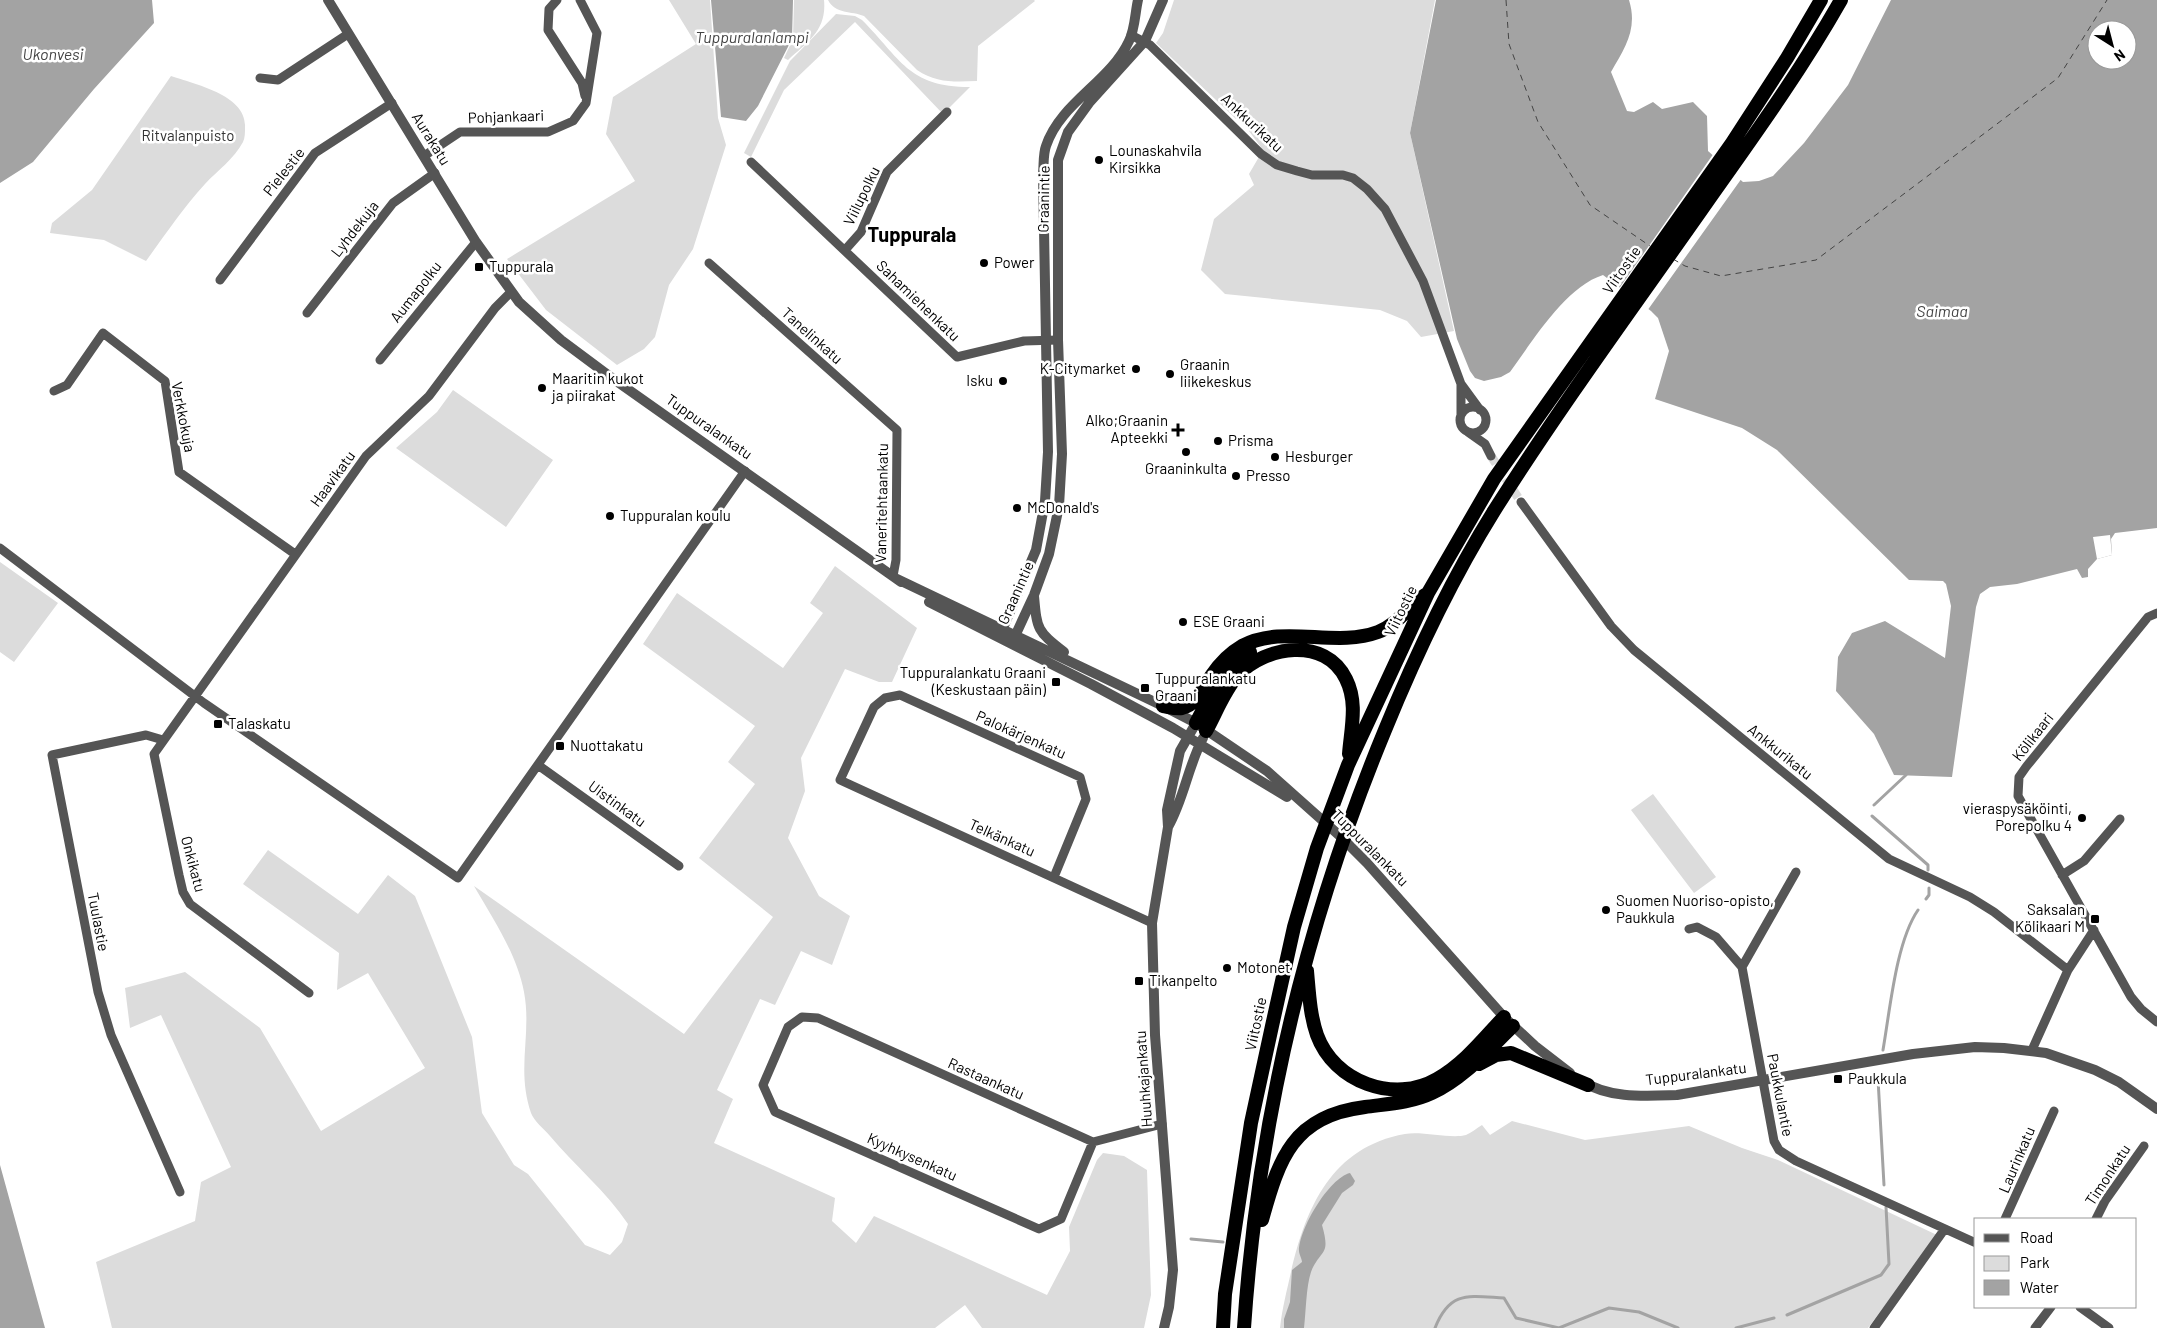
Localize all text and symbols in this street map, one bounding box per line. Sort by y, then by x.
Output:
north arrow [2087,20,2137,70]
water label: Tuppuralanlampi [695,27,809,46]
water label: Ukonvesi [23,44,83,63]
text: N [2111,46,2129,66]
street label: Ankkurikatu [1218,89,1287,155]
street label: Pohjankaari [468,106,544,126]
street label: Aurakatu [409,109,455,168]
park label: Ritvalanpuisto [141,126,235,144]
place label: Lounaskahvila Kirsikka [1109,141,1202,176]
street label: Pielestie [259,144,308,199]
marker: Lounaskahvila Kirsikka [1093,154,1105,166]
street label: Viilupolku [839,163,883,228]
street label: Graanintie [1033,165,1053,233]
street label: Lyhdekuja [327,197,382,260]
district label: Tuppurala [868,222,956,246]
street label: Viitostie [1598,242,1644,297]
place label: Power [994,253,1035,271]
street label: Sahamiehenkatu [873,256,964,345]
street label: Aumapolku [386,257,445,326]
place label: Tuppurala [489,257,554,275]
marker: Power [978,257,990,269]
marker: Tuppurala [473,261,485,273]
water label: Saimaa [1916,301,1968,320]
street label: Tanelinkatu [778,303,847,367]
place label: Graanin liikekeskus [1180,355,1251,390]
place label: K-Citymarket [1040,359,1126,377]
marker: K-Citymarket [1130,363,1142,375]
marker: Graanin liikekeskus [1164,368,1176,380]
place label: Maaritin kukot ja piirakat [551,369,644,404]
place label: Isku [966,371,993,389]
marker: Isku [997,375,1009,387]
street label: Verkkokuja [168,380,200,454]
marker: Maaritin kukot ja piirakat [536,382,548,394]
street label: Tuppuralankatu [663,390,756,463]
place label: Alko;Graanin Apteekki [1085,411,1168,446]
marker: Alko;Graanin Apteekki [1172,424,1184,436]
place label: Prisma [1228,431,1273,449]
marker: Prisma [1212,435,1224,447]
street label: Vaneritehtaankatu [871,443,891,563]
marker: Graaninkulta [1180,446,1192,458]
street label: Haavikatu [306,447,358,510]
place label: Hesburger [1285,447,1353,465]
marker: Hesburger [1269,451,1281,463]
place label: Graaninkulta [1145,459,1227,477]
place label: Presso [1246,466,1291,484]
marker: Presso [1230,470,1242,482]
place label: McDonald's [1027,498,1099,516]
marker: McDonald's [1011,502,1023,514]
place label: Tuppuralan koulu [620,506,731,524]
marker: Tuppuralan koulu [604,510,616,522]
street label: Graanintie [993,558,1037,627]
street label: Viitostie [1380,582,1420,639]
place label: ESE Graani [1193,612,1265,630]
marker: ESE Graani [1177,616,1189,628]
place label: Tuppuralankatu Graani (Keskustaan päin) [900,663,1046,698]
place label: Tuppuralankatu Graani [1155,669,1256,704]
marker: Tuppuralankatu Graani (Keskustaan päin) [1050,676,1062,688]
marker: Tuppuralankatu Graani [1139,682,1151,694]
street label: Palokärjenkatu [974,706,1069,762]
street label: Kölikaari [2008,709,2057,764]
place label: Talaskatu [228,714,291,732]
marker: Talaskatu [212,718,224,730]
street label: Ankkurikatu [1745,720,1817,783]
place label: Nuottakatu [570,736,643,754]
marker: Nuottakatu [554,740,566,752]
street label: Uistinkatu [585,776,650,830]
place label: vieraspysäköinti, Porepolku 4 [1963,799,2072,834]
street label: Tuppuralankatu [1329,805,1413,889]
marker: vieraspysäköinti, Porepolku 4 [2076,812,2088,824]
street label: Telkänkatu [967,815,1038,860]
street label: Onkikatu [178,834,210,894]
street label: Tuulastie [84,891,114,953]
place label: Suomen Nuoriso-opisto, Paukkula [1616,891,1774,926]
place label: Saksalan Kölikaari M [2015,900,2085,935]
marker: Suomen Nuoriso-opisto, Paukkula [1600,904,1612,916]
marker: Saksalan Kölikaari M [2089,913,2101,925]
place label: Motonet [1237,958,1291,976]
marker: Motonet [1221,962,1233,974]
place label: Tikanpelto [1149,971,1217,989]
marker: Tikanpelto [1133,975,1145,987]
street label: Viitostie [1241,995,1269,1052]
street label: Huuhkajankatu [1131,1030,1155,1128]
street label: Paukkulantie [1764,1052,1798,1138]
street label: Rastaankatu [946,1053,1027,1103]
street label: Tuppuralankatu [1645,1058,1747,1088]
place label: Paukkula [1848,1069,1907,1087]
marker: Paukkula [1832,1073,1844,1085]
street label: Laurinkatu [1994,1124,2038,1195]
street label: Kyyhkysenkatu [865,1128,960,1184]
street label: Timonkatu [2081,1141,2134,1208]
legend [1974,1218,2137,1308]
text: Road [2020,1228,2053,1246]
text: Park [2020,1253,2050,1271]
text: Water [2020,1278,2059,1296]

